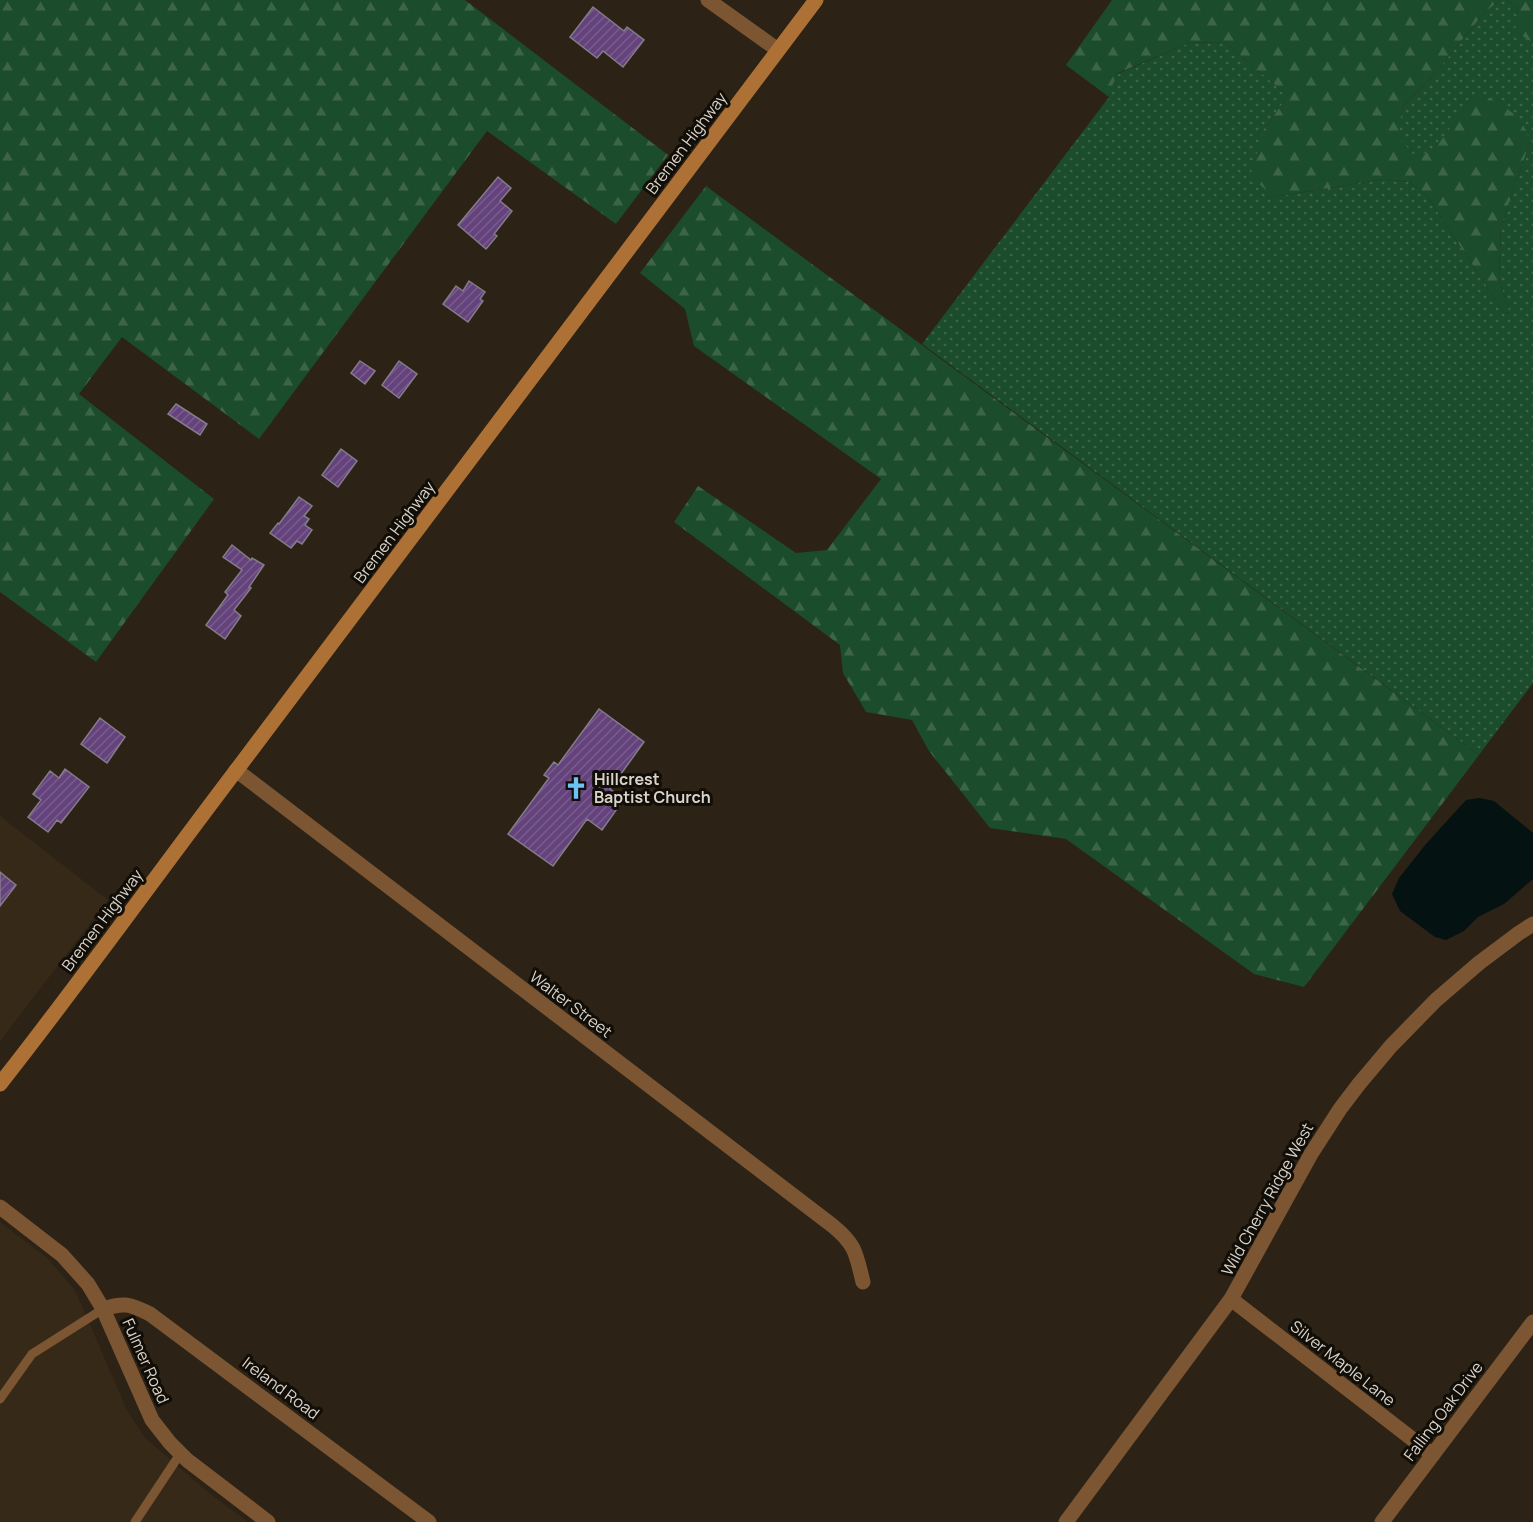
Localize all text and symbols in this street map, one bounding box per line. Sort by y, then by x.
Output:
street label: Bremen Highway [640,87,732,198]
street label: Bremen Highway [348,476,440,587]
place label: Hillcrest Baptist Church [594,768,711,808]
church icon: Hillcrest Baptist Church [563,775,589,801]
street label: Bremen Highway [56,864,148,975]
street label: Walter Street [525,966,617,1042]
street label: Wild Cherry Ridge West [1216,1119,1318,1279]
street label: Fulmer Road [117,1315,175,1407]
street label: Silver Maple Lane [1286,1315,1400,1411]
street label: Ireland Road [238,1352,324,1424]
street label: Falling Oak Drive [1398,1357,1488,1465]

